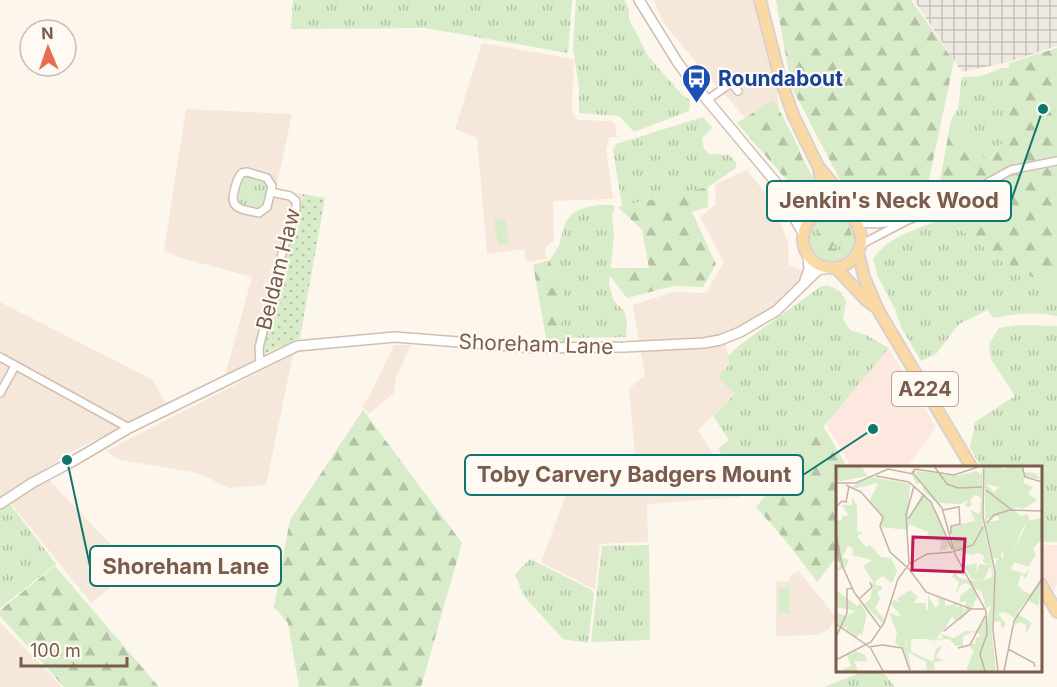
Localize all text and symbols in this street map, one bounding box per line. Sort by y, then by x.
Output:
north arrow [18,18,78,78]
text: N [41,23,54,43]
bus stop icon: Roundabout [681,62,713,104]
place label: Roundabout [718,66,843,91]
callout: Jenkin's Neck Wood [767,181,1011,221]
text: Jenkin's Neck Wood [779,187,999,213]
street label: Beldam Haw [251,206,305,332]
street label: Shoreham Lane [458,329,614,359]
road number: A224 [892,372,958,406]
callout: Toby Carvery Badgers Mount [465,455,803,495]
text: Toby Carvery Badgers Mount [477,461,791,487]
inset map [836,466,1042,672]
callout: Shoreham Lane [90,546,281,586]
text: Shoreham Lane [103,553,269,579]
scale bar [21,630,128,668]
text: 100 m [30,640,81,661]

